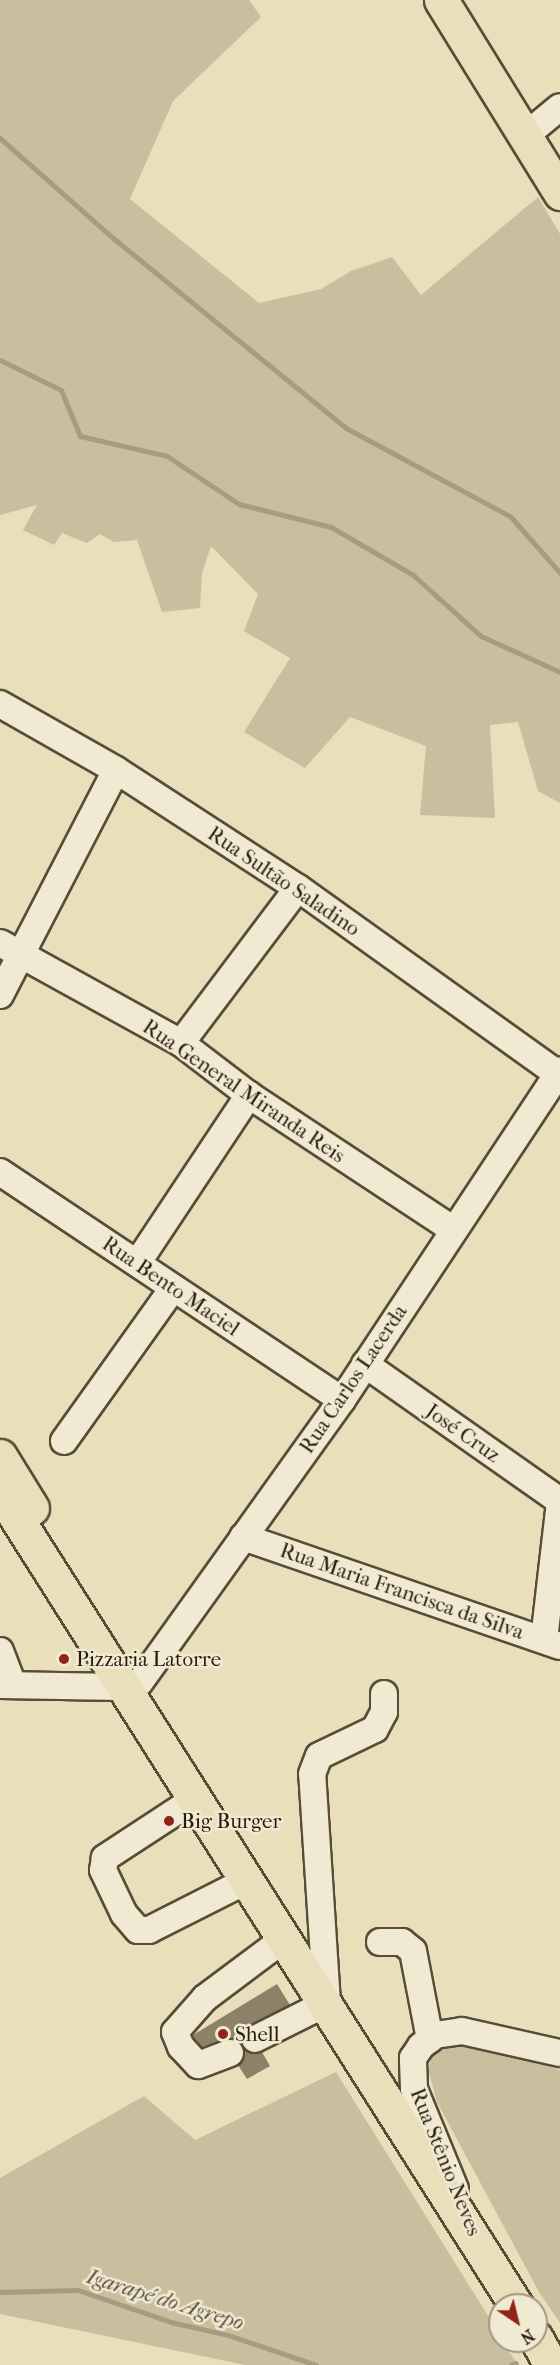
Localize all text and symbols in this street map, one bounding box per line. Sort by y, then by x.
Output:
street label: Rua Sultão Saladino [203,821,365,941]
street label: Rua General Miranda Reis [138,1014,350,1168]
street label: Rua Bento Maciel [98,1231,244,1341]
street label: Rua Carlos Lacerda [294,1300,412,1458]
street label: José Cruz [421,1398,505,1468]
street label: Rua Maria Francisca da Silva [277,1537,527,1645]
place label: Pizzaria Latorre [76,1646,221,1672]
marker: Pizzaria Latorre [57,1652,71,1666]
place label: Big Burger [181,1808,281,1834]
marker: Big Burger [162,1814,176,1828]
place label: Shell [235,2021,279,2047]
marker: Shell [216,2027,230,2041]
street label: Rua Stênio Neves [405,2084,487,2240]
water label: Igarapé do Agrepo [83,2264,247,2336]
north arrow [488,2293,548,2353]
text: N [517,2325,538,2348]

